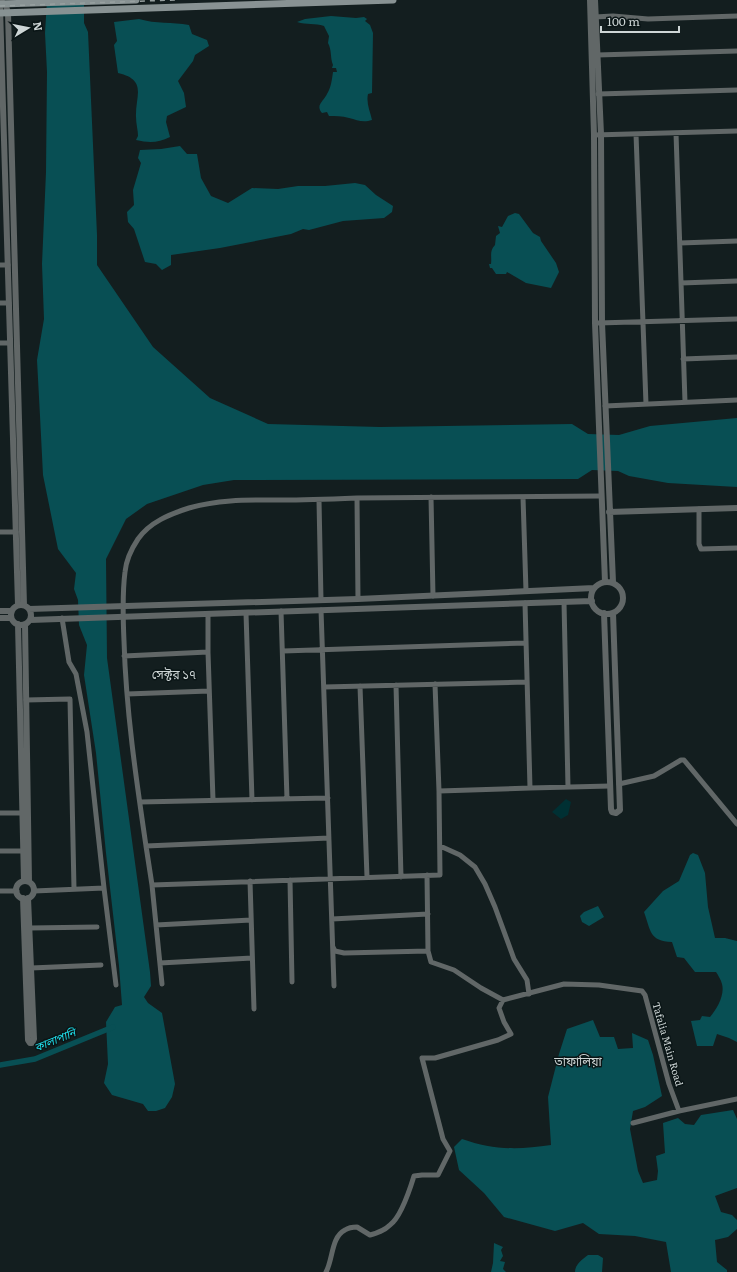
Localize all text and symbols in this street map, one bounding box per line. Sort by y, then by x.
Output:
north arrow [8,8,48,48]
scale bar [601,8,679,34]
text: 100 m [607,12,640,30]
text: N [30,20,48,32]
district label: সেক্টর ১৭ [152,665,196,683]
street label: Tafalia Main Road [649,1000,688,1088]
water label: কালাপানি [32,1023,80,1055]
district label: তাফালিয়া [553,1052,603,1070]

